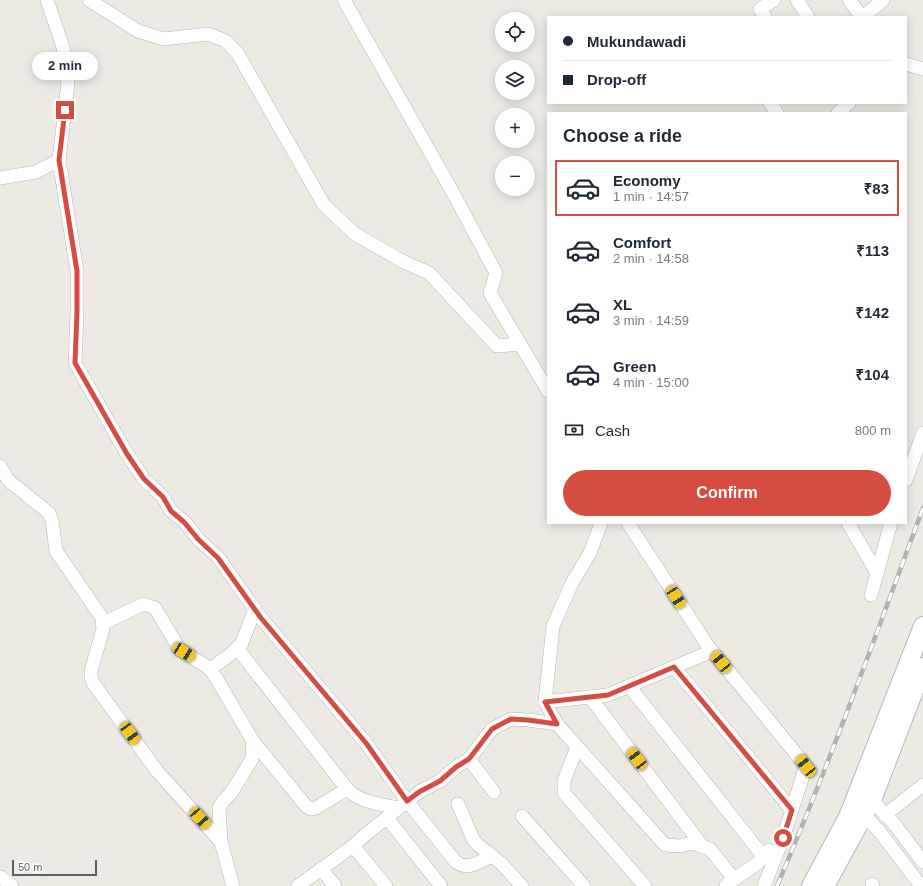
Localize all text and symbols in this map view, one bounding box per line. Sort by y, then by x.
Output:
map controls [495,12,535,196]
button: locate [495,12,535,52]
text: Mukundawadi [587,33,686,50]
callout: 2 min [32,52,98,80]
text: 2 min [48,58,82,73]
button: layers [495,60,535,100]
text: Drop-off [587,71,646,88]
route end [56,101,74,119]
button: + [495,108,535,148]
text: Choose a ride [563,126,682,146]
button: − [495,156,535,196]
icon: car [565,170,601,206]
text: Economy [613,172,681,189]
text: ₹83 [864,180,889,197]
text: 1 min · 14:57 [613,189,689,204]
icon: car [565,232,601,268]
text: Comfort [613,234,671,251]
text: ₹113 [856,242,889,259]
text: 2 min · 14:58 [613,251,689,266]
icon: car [565,294,601,330]
text: XL [613,296,632,313]
text: ₹142 [855,304,889,321]
text: 3 min · 14:59 [613,313,689,328]
icon: car [565,356,601,392]
text: Green [613,358,656,375]
text: ₹104 [855,366,889,383]
text: 4 min · 15:00 [613,375,689,390]
icon: cash [563,419,585,441]
text: Cash [595,422,630,439]
text: 800 m [855,423,891,438]
button: Confirm [563,470,891,516]
car [664,584,688,610]
car [171,641,197,663]
car [709,649,733,675]
car [118,720,142,746]
car [625,746,649,772]
car [794,753,818,779]
car [188,805,212,831]
route start [774,829,792,847]
scale bar [12,858,97,877]
text: 50 m [18,861,42,873]

